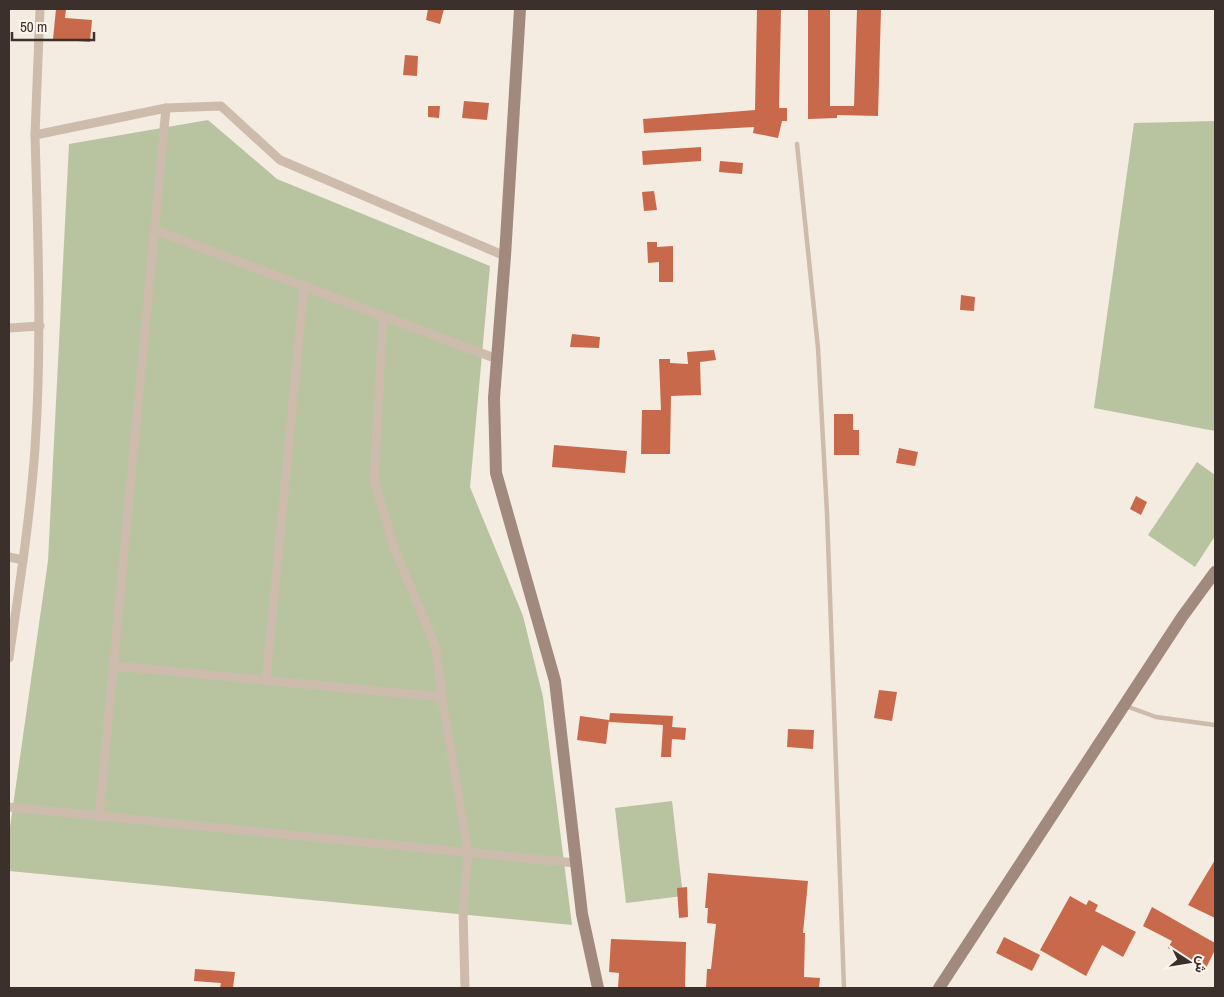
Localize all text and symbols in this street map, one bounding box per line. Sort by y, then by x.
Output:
scale bar [12,10,95,42]
text: 50 m [20,16,47,37]
north arrow [1164,937,1214,987]
text: ش [1191,955,1212,975]

